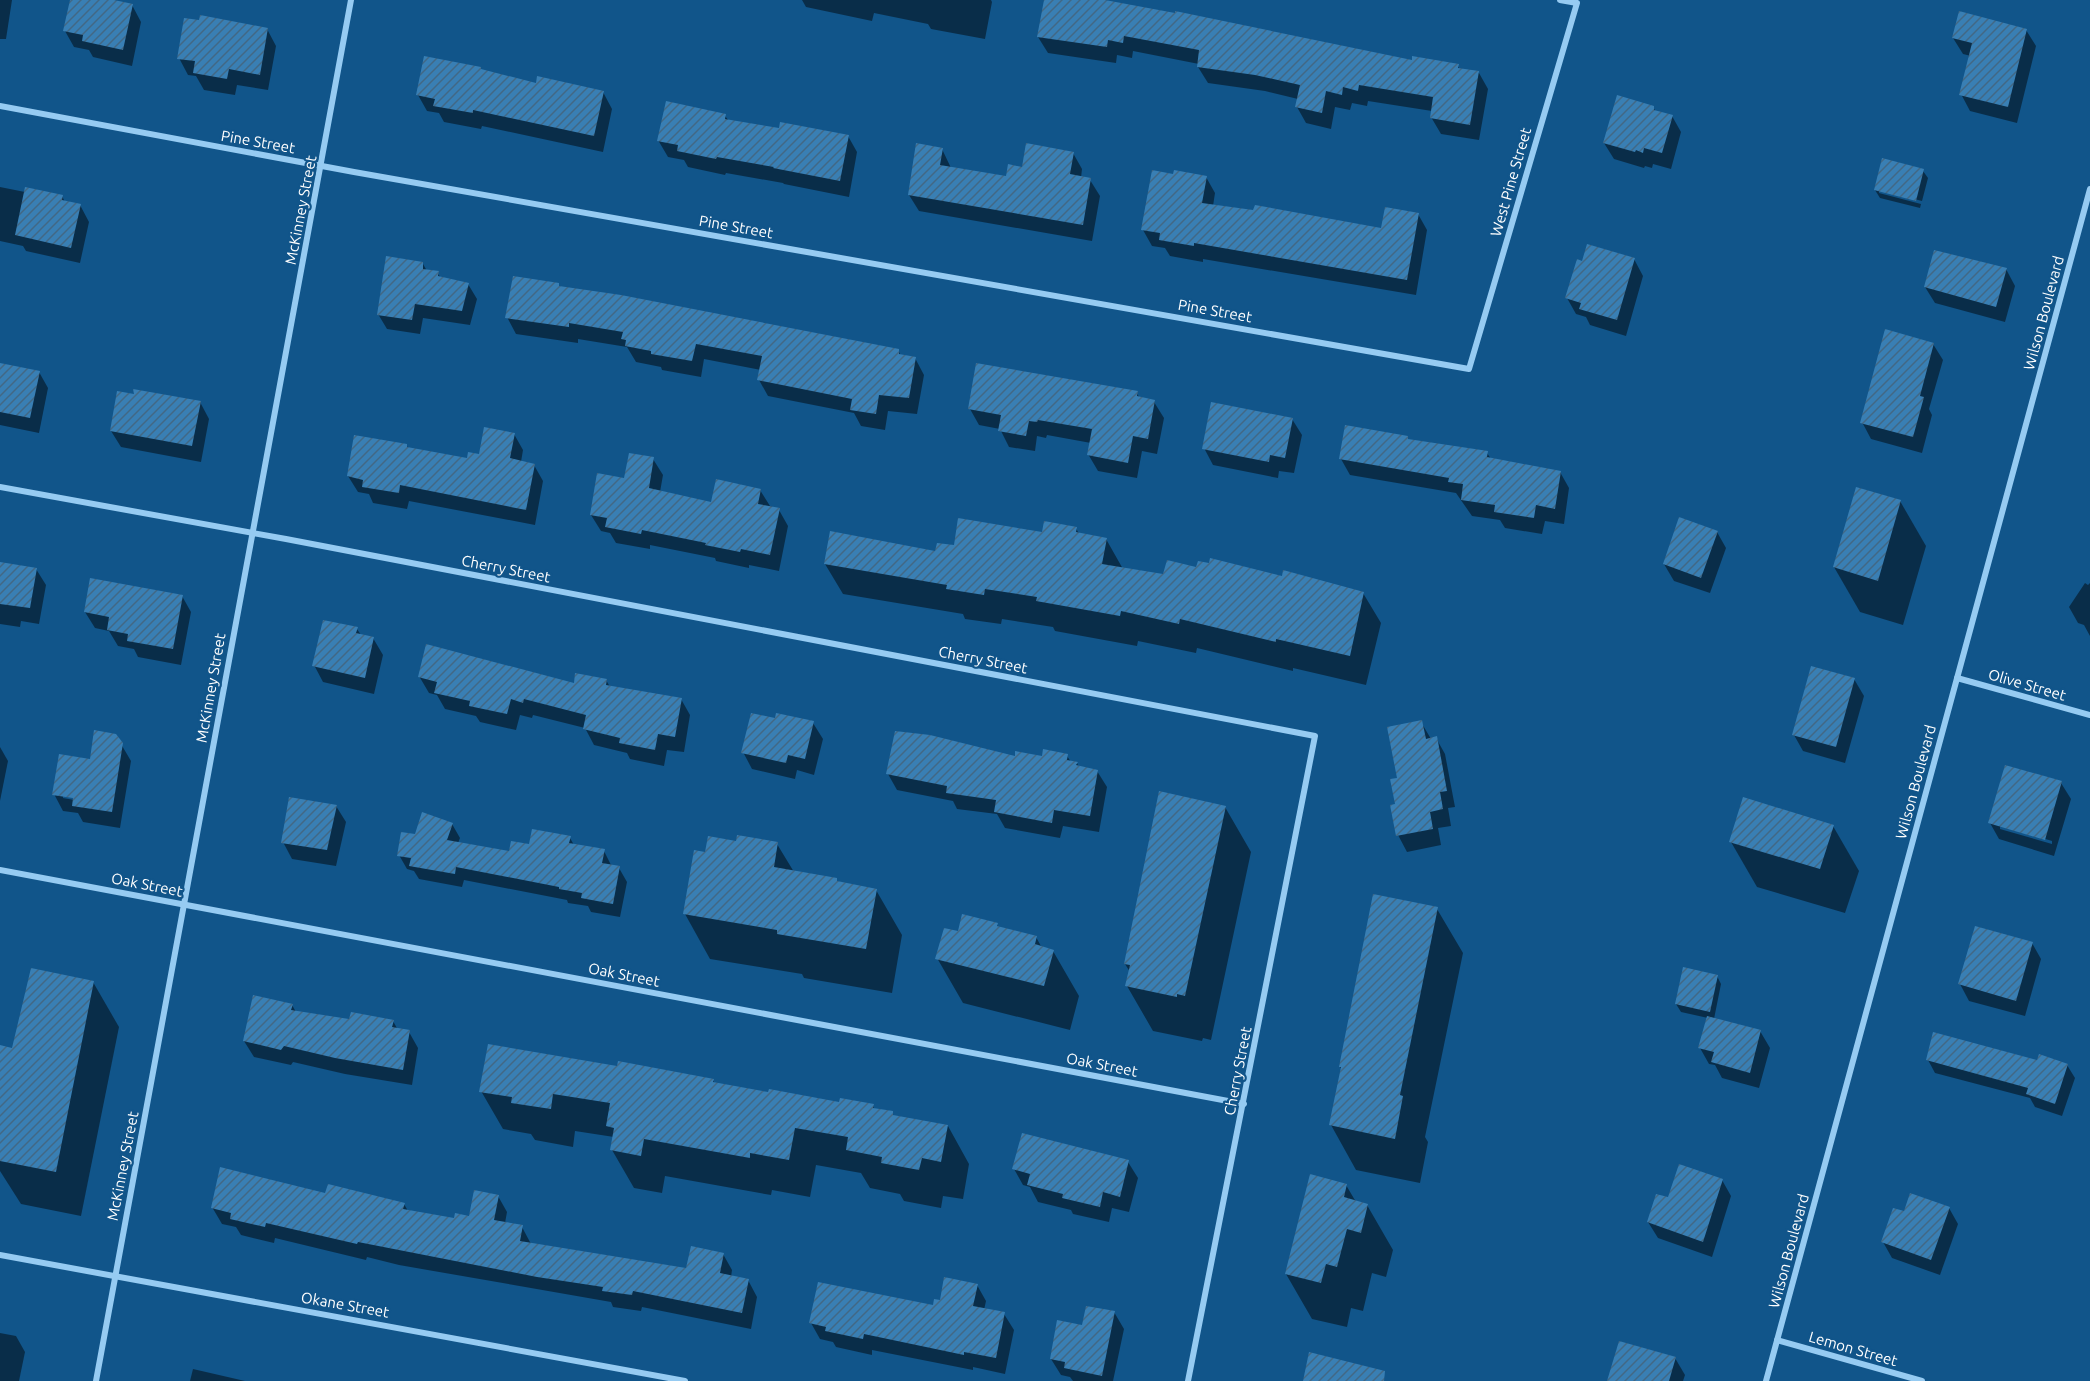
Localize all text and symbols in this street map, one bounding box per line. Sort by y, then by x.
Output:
street label: West Pine Street [1487,125,1534,238]
street label: Pine Street [220,127,296,156]
street label: McKinney Street [282,154,319,266]
street label: Pine Street [698,212,774,241]
street label: Wilson Boulevard [2020,254,2067,372]
street label: Pine Street [1177,296,1253,325]
street label: Cherry Street [460,552,552,585]
street label: McKinney Street [192,632,229,744]
street label: Cherry Street [937,643,1029,676]
street label: Olive Street [1986,665,2068,704]
street label: Wilson Boulevard [1892,723,1939,841]
street label: Oak Street [110,869,184,900]
street label: Oak Street [587,959,661,990]
street label: Cherry Street [1221,1025,1254,1117]
street label: Oak Street [1065,1049,1139,1080]
street label: McKinney Street [104,1110,141,1222]
street label: Wilson Boulevard [1765,1192,1812,1310]
street label: Okane Street [300,1288,391,1321]
street label: Lemon Street [1807,1328,1900,1369]

